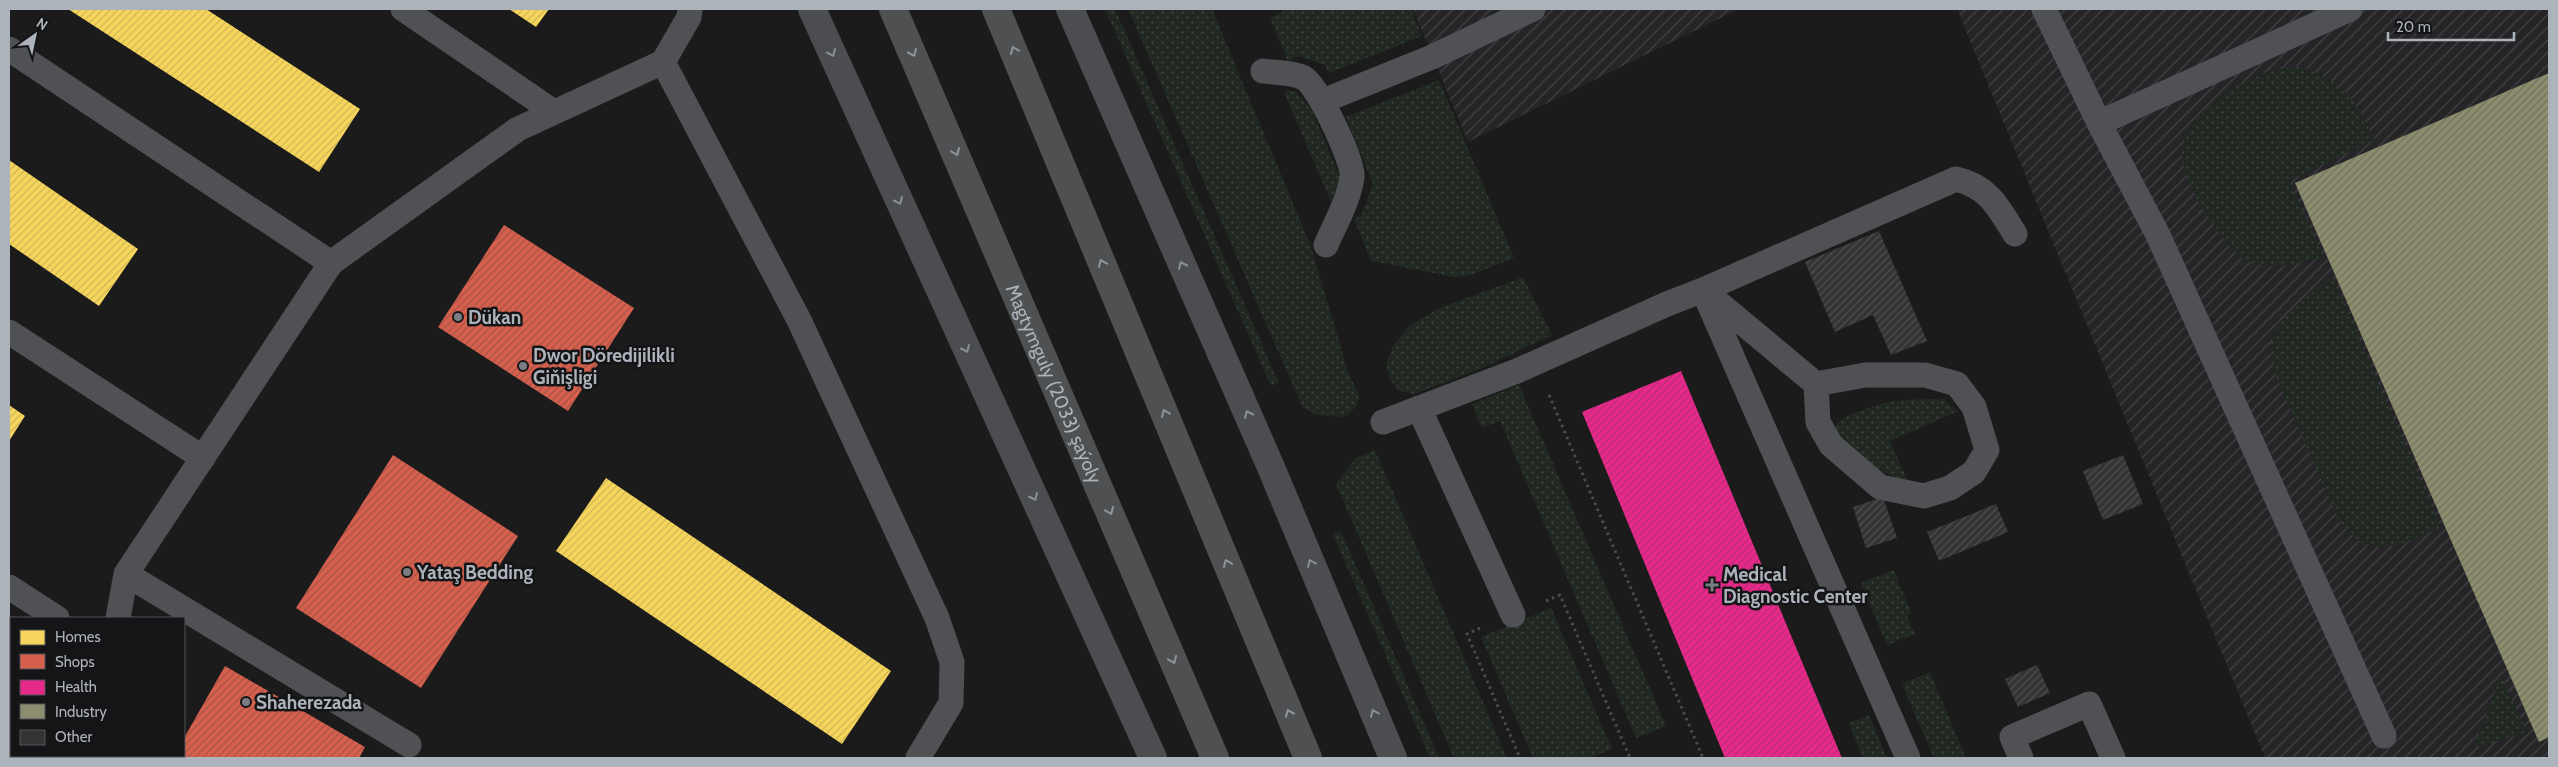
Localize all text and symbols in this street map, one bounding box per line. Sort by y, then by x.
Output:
north arrow [10,10,60,60]
scale bar [2388,10,2514,42]
text: N [33,14,51,34]
text: 20 m [2396,18,2431,36]
one-way arrow [1009,46,1020,55]
one-way arrow [825,48,836,57]
one-way arrow [907,48,918,57]
one-way arrow [950,147,961,156]
one-way arrow [893,196,903,205]
one-way arrow [1098,259,1109,268]
one-way arrow [1178,261,1189,270]
street label: Magtymguly (2033) şaýoly [1001,281,1107,487]
place label: Dükan [468,306,521,329]
marker: Dükan [452,311,464,323]
place label: Dwor Döredijilikli Giňişligi [533,344,675,389]
one-way arrow [960,344,971,353]
marker: Dwor Döredijilikli Giňişligi [517,360,529,372]
one-way arrow [1160,409,1171,418]
one-way arrow [1243,410,1254,419]
one-way arrow [1027,492,1038,501]
one-way arrow [1103,506,1114,515]
one-way arrow [1223,559,1233,568]
one-way arrow [1307,559,1318,568]
place label: Yataş Bedding [416,561,533,584]
place label: Medical Diagnostic Center [1723,563,1868,608]
marker: Yataş Bedding [401,566,413,578]
marker: Medical Diagnostic Center [1705,578,1719,592]
legend [10,617,185,757]
text: Homes [55,628,101,646]
text: Shops [55,653,95,671]
one-way arrow [1167,655,1178,664]
text: Health [55,678,97,696]
place label: Shaherezada [256,691,362,714]
marker: Shaherezada [240,696,252,708]
text: Industry [55,703,107,721]
one-way arrow [1285,709,1296,718]
one-way arrow [1370,709,1380,718]
text: Other [55,728,92,746]

